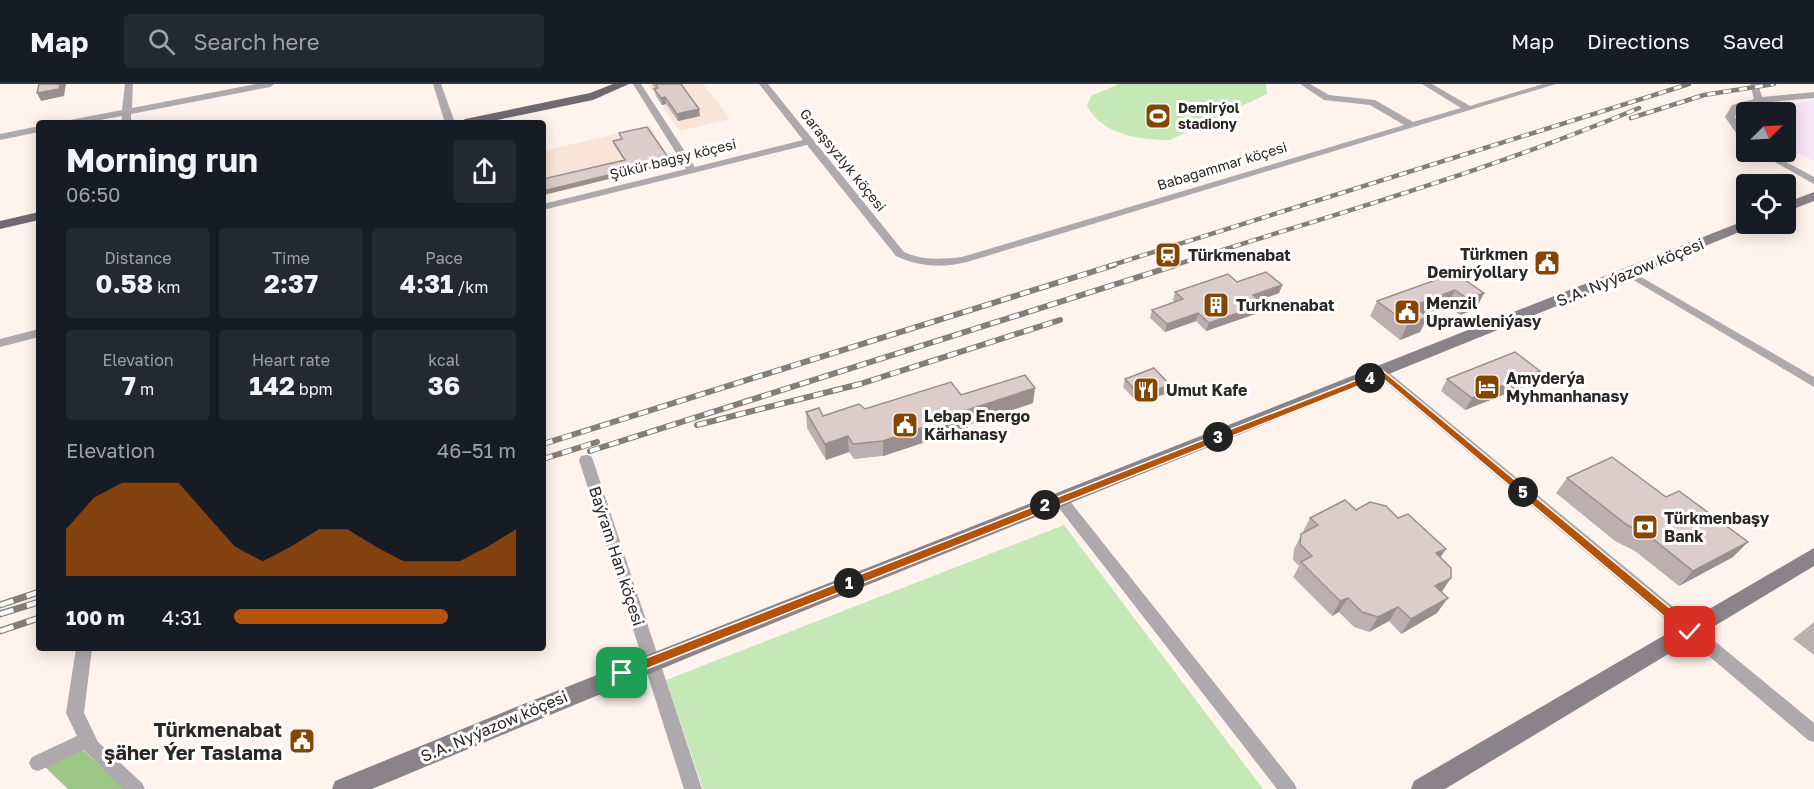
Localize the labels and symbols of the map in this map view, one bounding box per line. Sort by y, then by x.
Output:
place label: Demirýol stadiony [1178,99,1240,132]
sports icon: Demirýol stadiony [1143,101,1173,131]
north arrow [1736,102,1796,162]
street label: Garaşsyzlyk köçesi [797,105,890,214]
street label: Şükür bagşy köçesi [608,135,738,182]
street label: Babagammar köçesi [1155,138,1289,193]
street label: S.A. Nyýazow köçesi [1553,233,1707,311]
station icon: Türkmenabat [1153,240,1183,270]
place label: Türkmen Demirýollary [1427,244,1528,282]
place label: Türkmenabat [1188,245,1291,265]
public building icon: Türkmen Demirýollary [1532,248,1562,278]
building icon: Turknenabat [1201,290,1231,320]
place label: Menzil Uprawleniýasy [1426,293,1542,331]
place label: Turknenabat [1236,295,1334,315]
public building icon: Menzil Uprawleniýasy [1392,297,1422,327]
pin: 4 [1355,363,1385,393]
place label: Amyderýa Myhmanhanasy [1506,368,1629,406]
hotel icon: Amyderýa Myhmanhanasy [1472,372,1502,402]
restaurant icon: Umut Kafe [1131,375,1161,405]
place label: Umut Kafe [1166,380,1248,400]
place label: Lebap Energo Kärhanasy [924,406,1030,444]
public building icon: Lebap Energo Kärhanasy [890,410,920,440]
pin: 3 [1203,422,1233,452]
pin: 5 [1508,477,1538,507]
street label: Baýram Han köçesi [585,484,649,628]
pin: 2 [1030,490,1060,520]
place label: Türkmenbaşy Bank [1664,508,1770,546]
bank icon: Türkmenbaşy Bank [1630,512,1660,542]
pin: 1 [834,568,864,598]
pin [1664,606,1715,657]
pin [596,647,647,698]
street label: S.A. Nyýazow köçesi [418,686,570,766]
place label: Türkmenabat şäher Ýer Taslama [104,717,282,764]
public building icon: Türkmenabat şäher Ýer Taslama [287,726,317,756]

